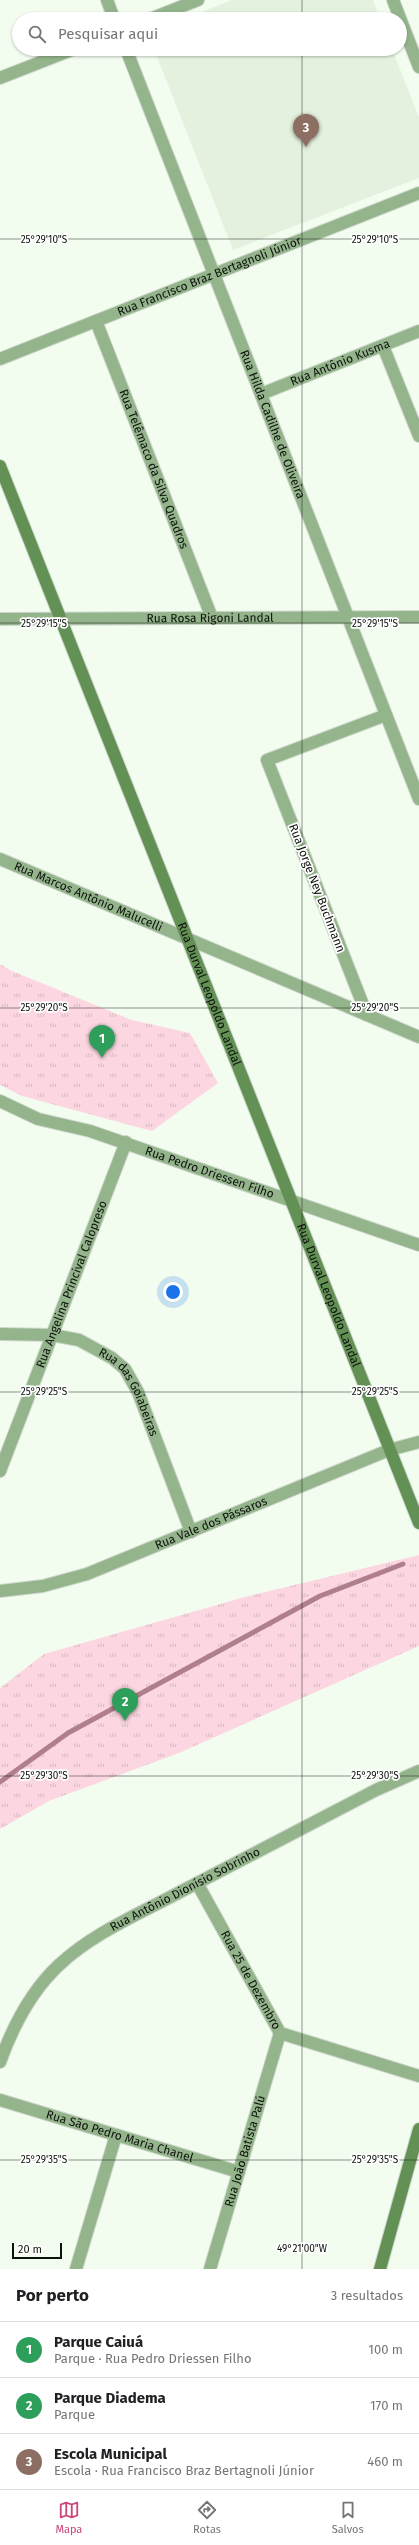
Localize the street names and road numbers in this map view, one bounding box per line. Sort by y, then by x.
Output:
street label: Rua Francisco Braz Bertagnoli Júnior [115,233,303,319]
street label: Rua Antônio Kusma [288,336,392,389]
street label: Rua Hilda Cadilhe de Oliveira [237,348,308,501]
street label: Rua Telêmaco da Silva Quadros [116,387,191,551]
street label: Rua Rosa Rigoni Landal [146,611,274,625]
street label: Rua Jorge Ney Buchmann [286,822,348,954]
street label: Rua Marcos Antônio Malucelli [12,859,165,934]
street label: Rua Durval Leopoldo Landal [175,920,244,1068]
street label: Rua Pedro Driessen Filho [143,1144,276,1201]
street label: Rua Angelina Princival Calopreso [33,1199,110,1370]
street label: Rua Durval Leopoldo Landal [294,1222,364,1369]
street label: Rua das Goiabeiras [96,1345,161,1438]
street label: Rua Vale dos Pássaros [153,1494,270,1552]
street label: Rua Antônio Dionísio Sobrinho [107,1844,262,1934]
street label: Rua 25 de Dezembro [218,1928,284,2032]
street label: Rua João Batista Palú [222,2094,268,2209]
street label: Rua São Pedro Maria Chanel [44,2107,195,2165]

